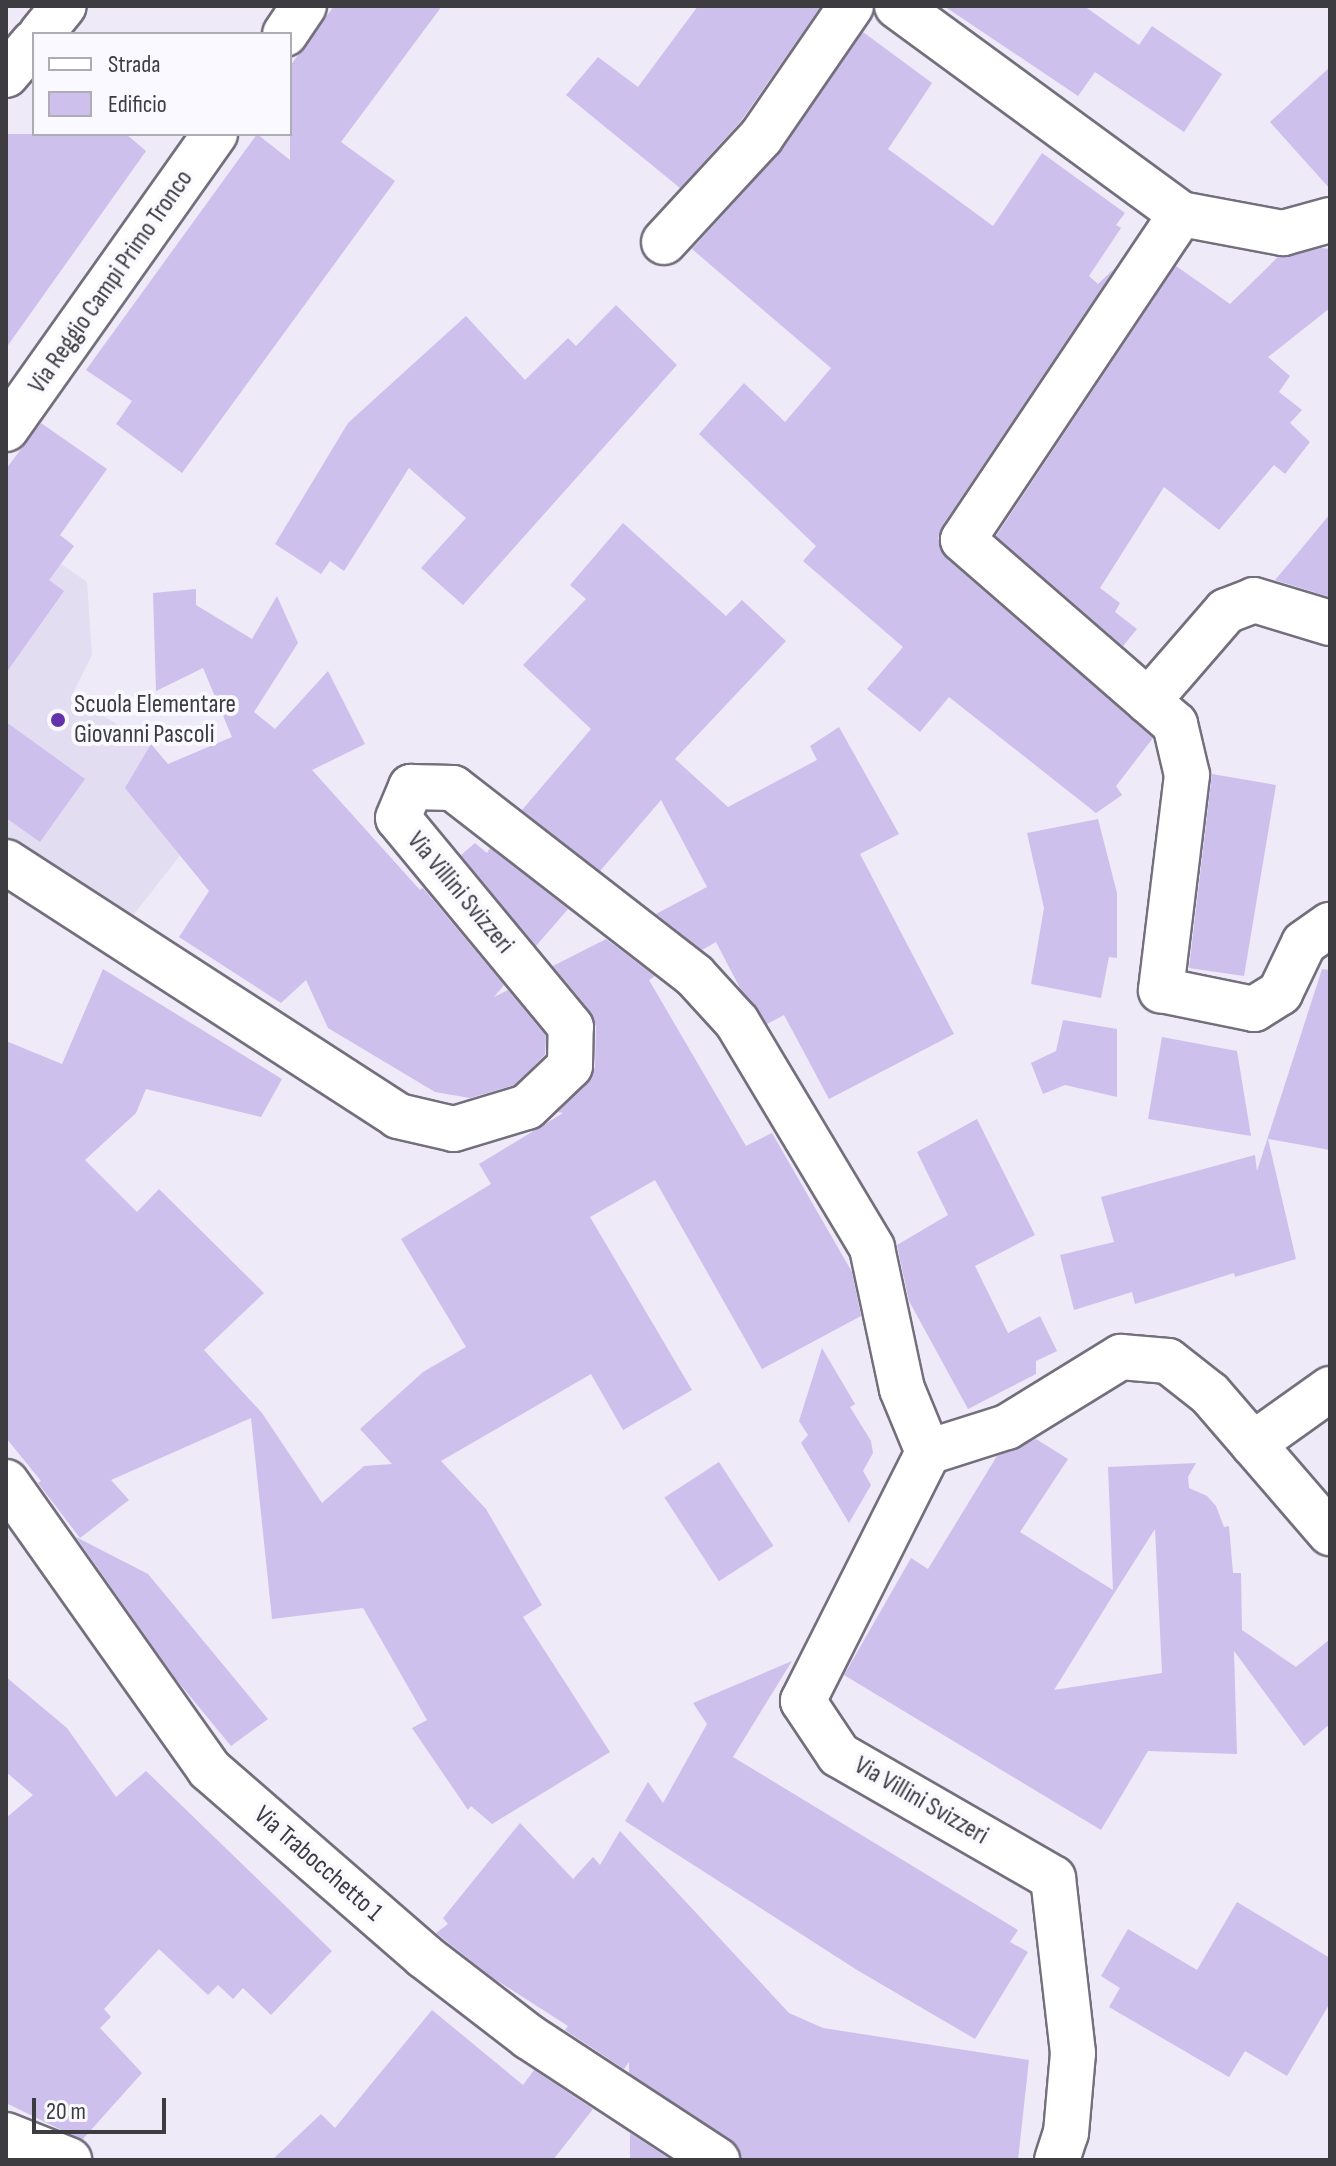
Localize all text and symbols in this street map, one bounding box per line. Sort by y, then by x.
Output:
legend [32,32,292,136]
text: Strada [108,50,161,79]
text: Edificio [108,90,167,119]
street label: Via Reggio Campi Primo Tronco [22,164,200,400]
place label: Scuola Elementare Giovanni Pascoli [74,689,236,750]
marker: Scuola Elementare Giovanni Pascoli [49,711,67,729]
street label: Via Villini Svizzeri [400,826,520,960]
street label: Via Villini Svizzeri [849,1750,993,1852]
street label: Via Trabocchetto 1 [247,1800,389,1928]
scale bar [36,2082,170,2132]
text: 20 m [46,2097,86,2126]

